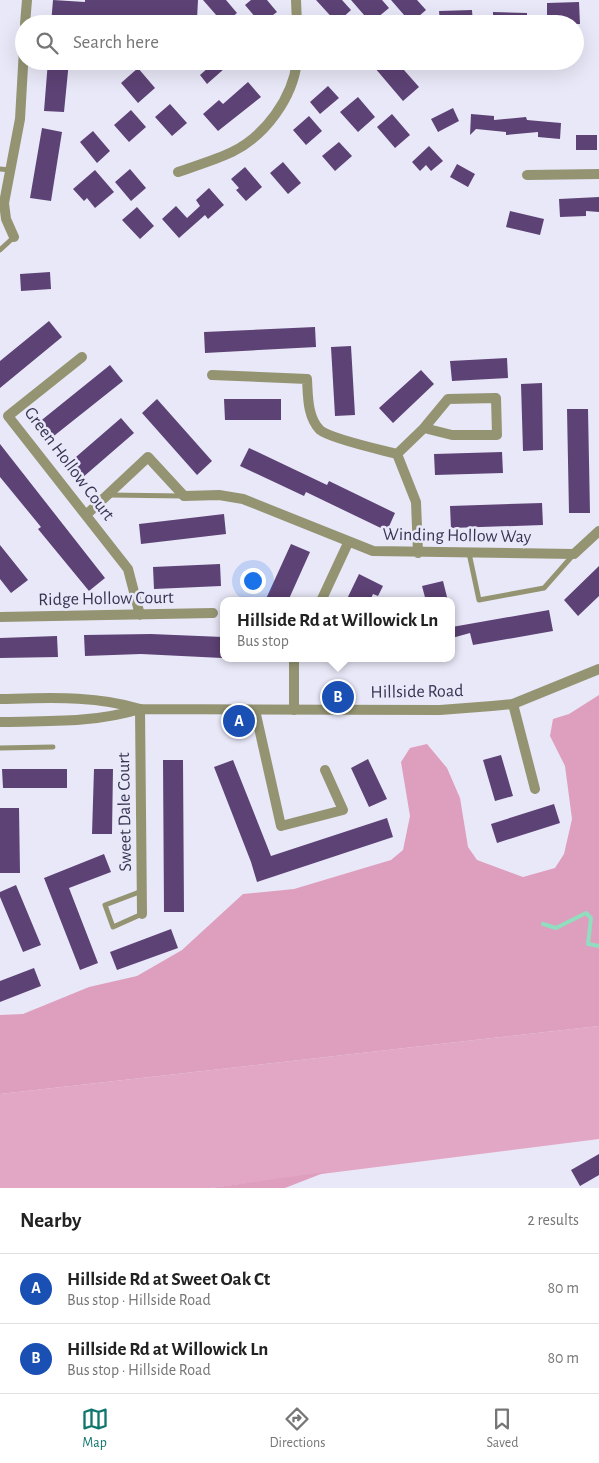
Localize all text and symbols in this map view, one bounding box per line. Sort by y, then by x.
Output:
search box [15,15,584,70]
icon: search [33,29,61,57]
text: Search here [73,33,159,52]
street label: Green Hollow Court [21,404,118,524]
street label: Winding Hollow Way [383,526,532,546]
your location [240,568,266,594]
street label: Ridge Hollow Court [38,589,174,609]
popup [220,597,455,662]
text: Hillside Rd at Willowick Ln [237,611,438,630]
text: Bus stop [237,633,289,649]
pin: B [322,678,354,716]
street label: Hillside Road [370,682,464,702]
pin: A [223,702,255,740]
street label: Sweet Dale Court [115,752,135,872]
text: Nearby [20,1210,81,1231]
text: 2 results [527,1212,579,1228]
text: Hillside Rd at Sweet Oak Ct [67,1270,270,1289]
text: A [31,1280,41,1296]
text: 80 m [548,1280,579,1296]
text: Bus stop · Hillside Road [67,1292,211,1308]
text: Hillside Rd at Willowick Ln [67,1340,268,1359]
text: B [31,1350,41,1366]
text: 80 m [548,1350,579,1366]
text: Bus stop · Hillside Road [67,1362,211,1378]
tab: Map [81,1405,109,1452]
tab: Directions [270,1405,325,1452]
tab: Saved [486,1405,518,1452]

